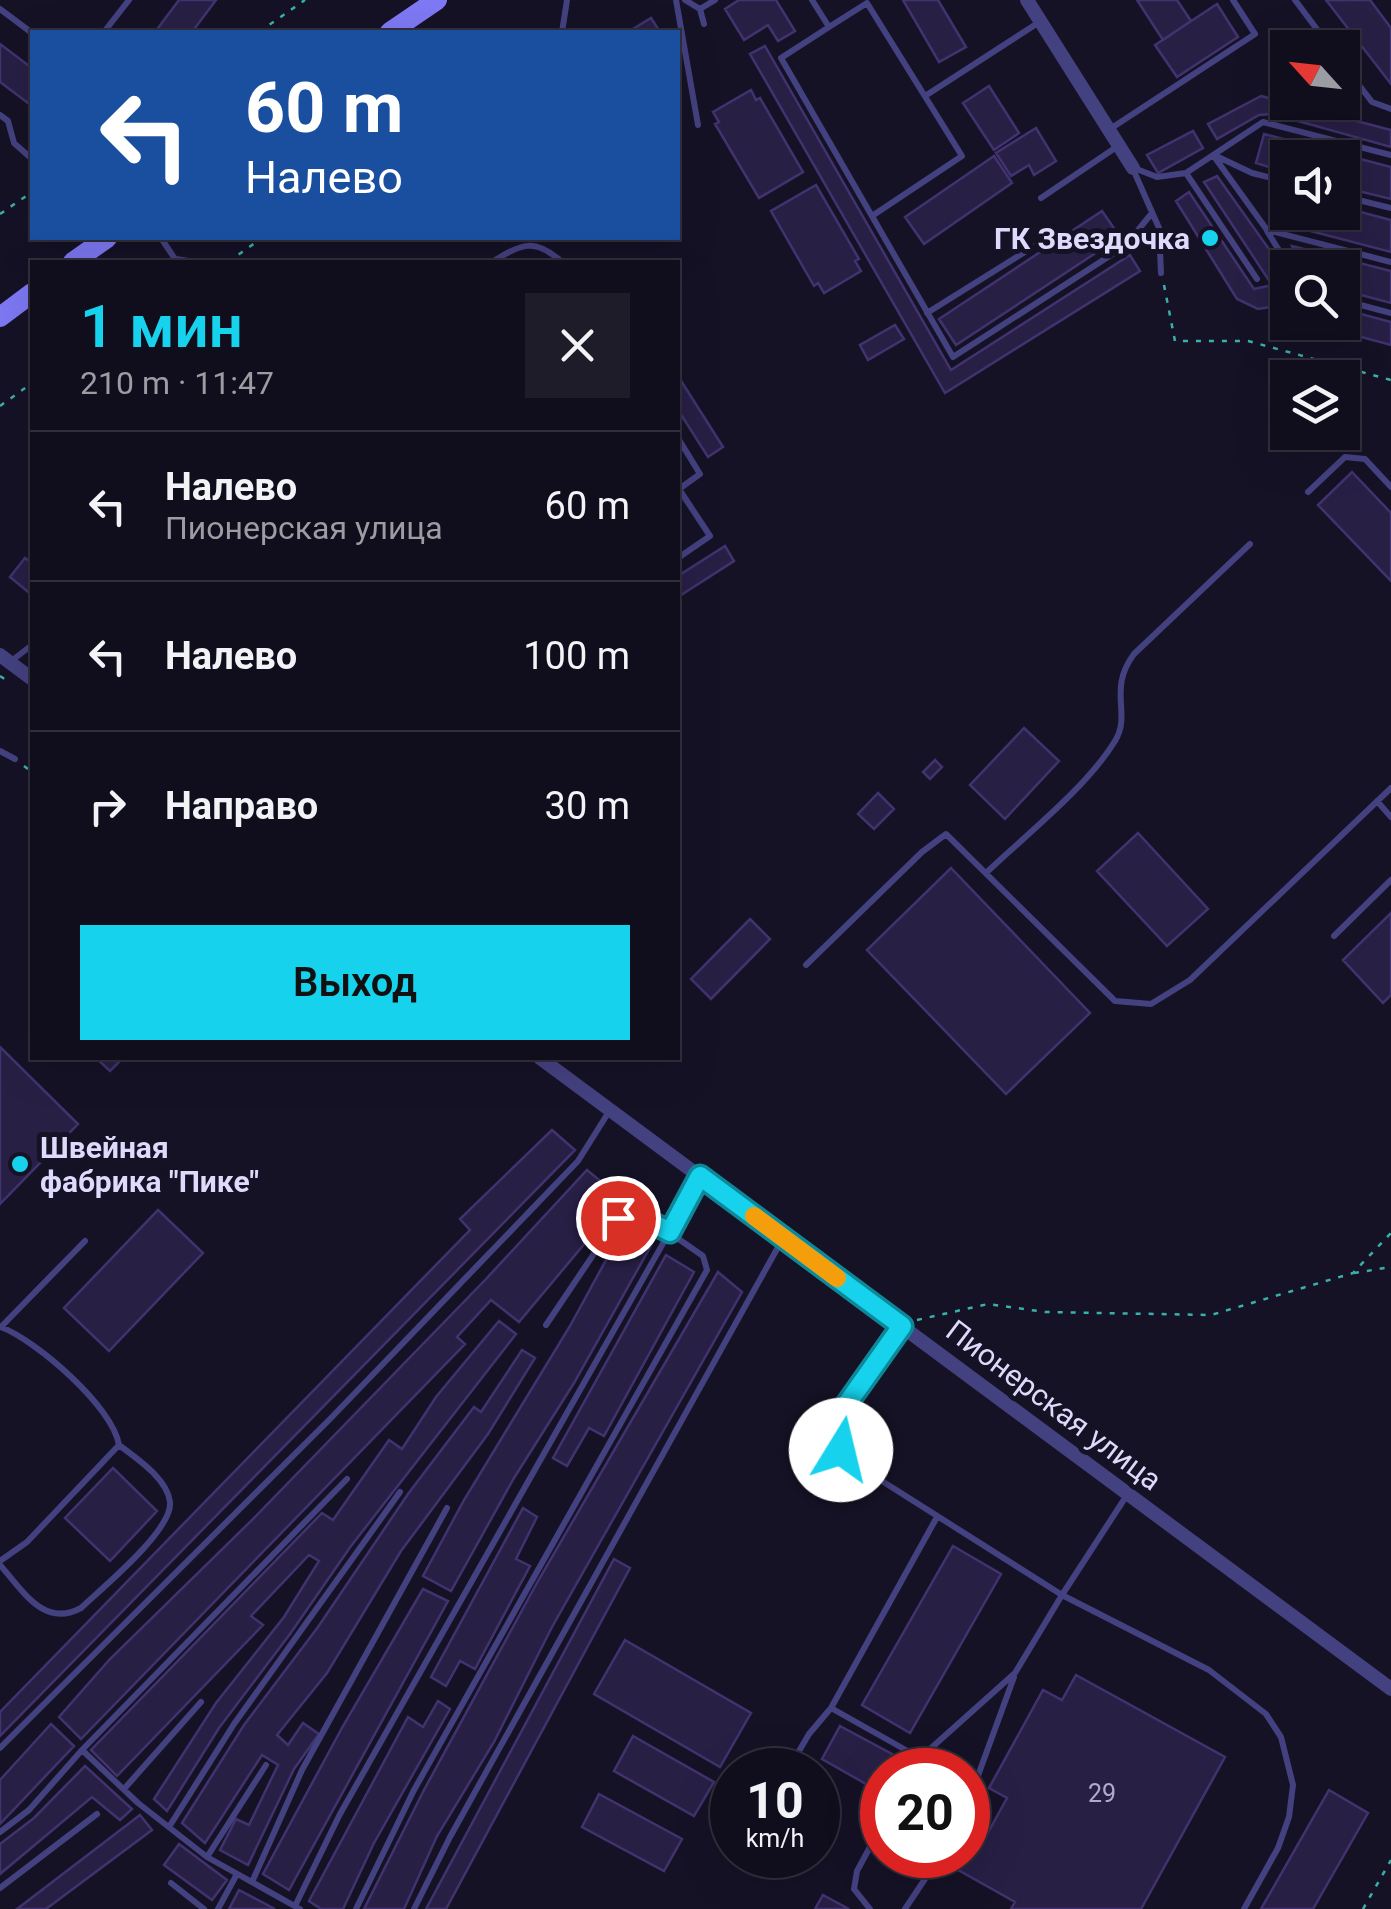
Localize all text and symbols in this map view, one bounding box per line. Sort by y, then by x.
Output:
north arrow [1270,30,1360,120]
map controls [1270,30,1360,450]
text: 60 m [245,67,403,149]
icon: left [80,70,210,200]
button: sound [1270,140,1360,230]
text: Налево [245,151,403,204]
place label: ГК Звездочка [994,221,1190,256]
marker: ГК Звездочка [1199,227,1221,249]
button: search [1270,250,1360,340]
text: 1 мин [80,291,243,362]
button: close [525,293,630,398]
button: layers [1270,360,1360,450]
text: 210 m · 11:47 [80,364,274,402]
text: Налево [165,465,297,509]
icon: left [80,479,135,534]
text: 60 m [545,484,630,528]
text: Пионерская улица [165,509,443,547]
icon: left [80,629,135,684]
text: Налево [165,634,297,678]
text: 100 m [523,634,630,678]
icon: right [80,779,135,834]
text: Направо [165,784,318,828]
text: 30 m [545,784,630,828]
button: Выход [80,925,630,1040]
place label: Швейная фабрика "Пике" [40,1130,259,1199]
marker: Швейная фабрика "Пике" [9,1153,31,1175]
pin [576,1176,661,1261]
icon: arrive [591,1191,646,1246]
street label: Пионерская улица [939,1313,1169,1497]
position arrow [789,1398,893,1502]
speed limit sign: 20 [860,1748,990,1878]
text: 10 [746,1772,804,1830]
house number: 29 [1088,1779,1116,1808]
text: km/h [746,1824,804,1853]

